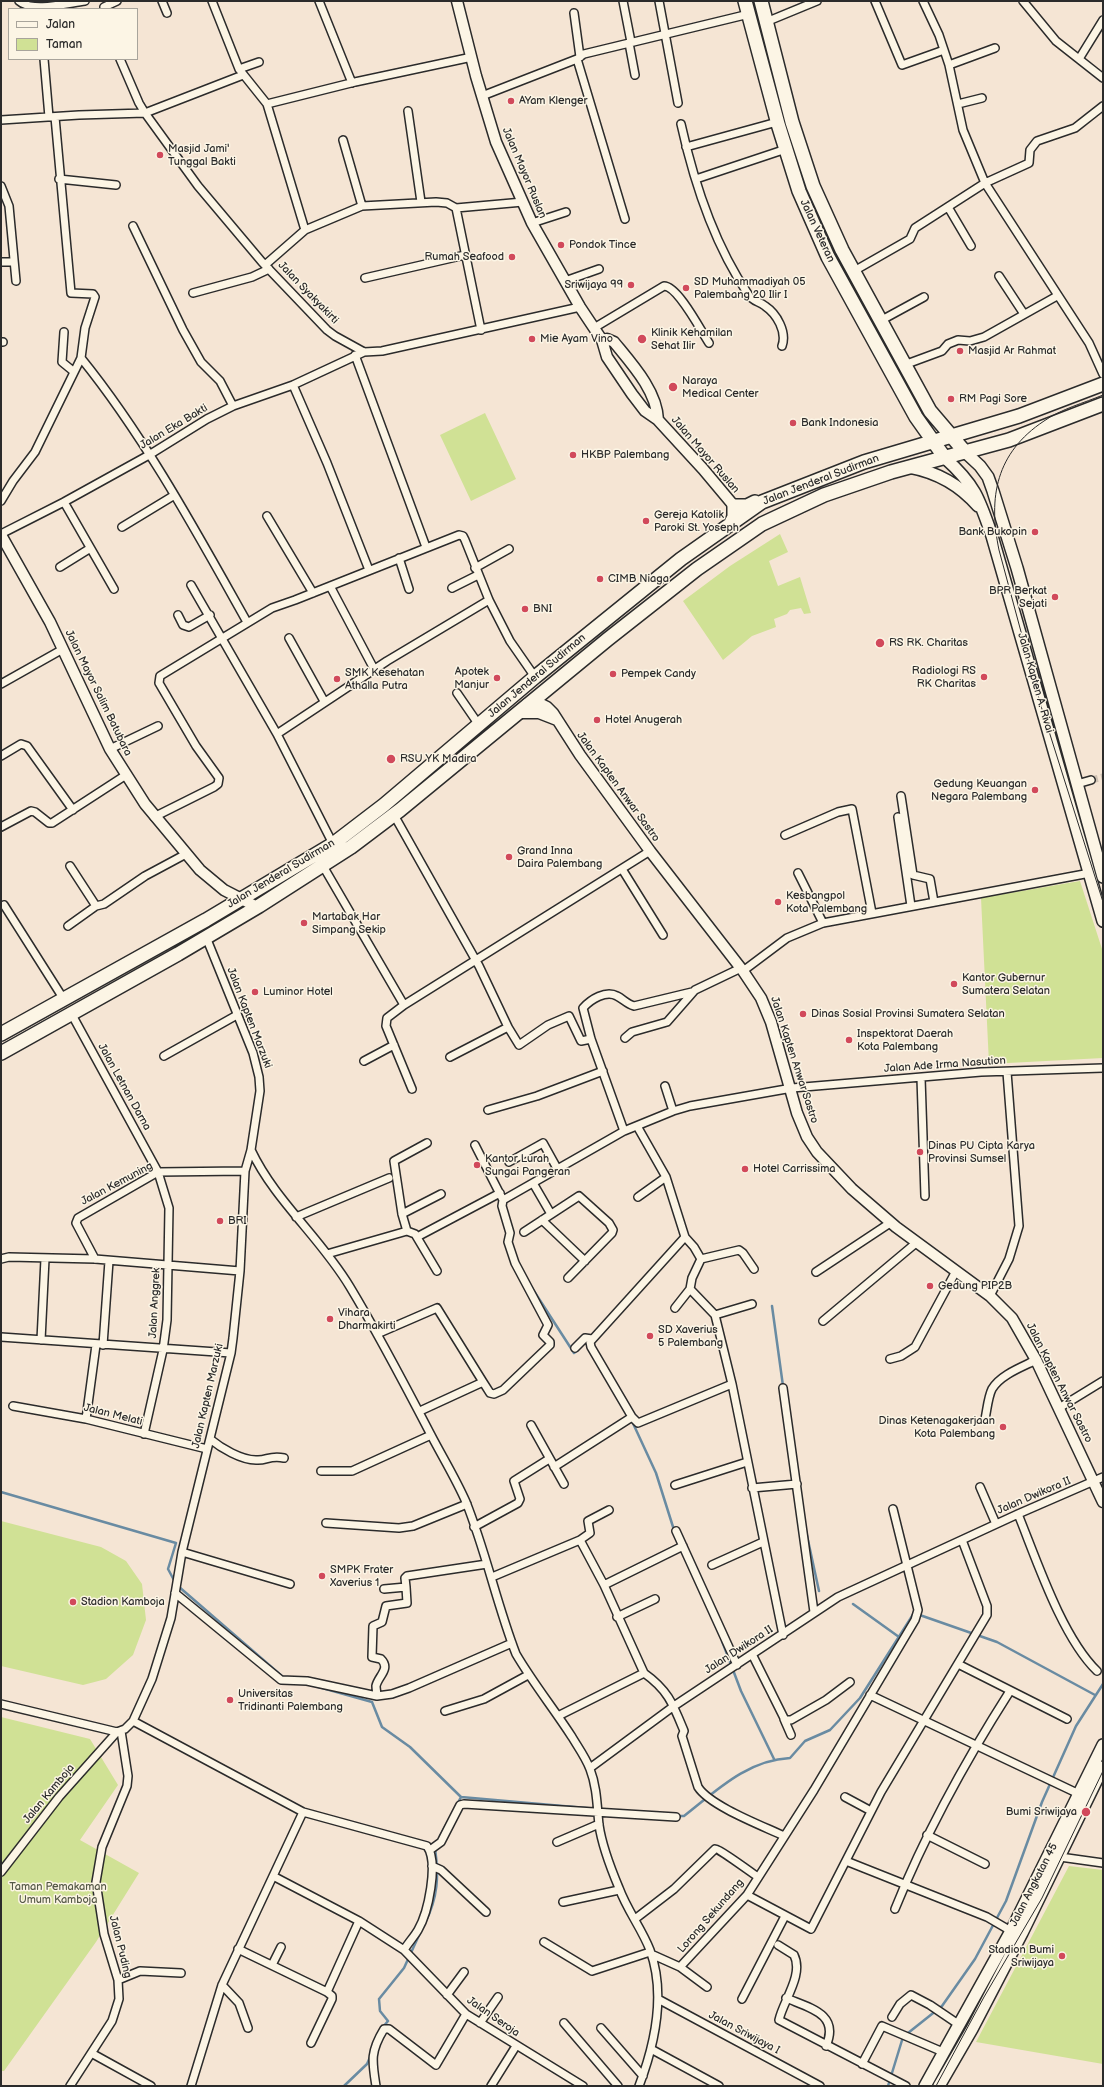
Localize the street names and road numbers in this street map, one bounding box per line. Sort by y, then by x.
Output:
street label: Jalan Mayor Ruslan [499,126,549,220]
street label: Jalan Veteran [797,198,837,264]
street label: Jalan Syakyakirti [275,259,341,327]
street label: Jalan Eka Bakti [138,402,210,452]
street label: Jalan Mayor Ruslan [668,414,742,496]
street label: Jalan Jenderal Sudirman [761,452,881,508]
street label: Jalan Mayor Salim Batubara [62,628,134,758]
street label: Jalan Jenderal Sudirman [486,631,588,721]
street label: Jalan Kapten A. Rivai [1014,631,1056,735]
street label: Jalan Kapten Anwar Sastro [574,729,662,845]
street label: Jalan Jenderal Sudirman [225,837,337,911]
street label: Jalan Kapten Marzuki [224,966,274,1070]
street label: Jalan Kapten Anwar Sastro [767,995,821,1125]
street label: Jalan Letnan Darna [95,1041,153,1133]
street label: Jalan Ade Irma Nasution [884,1054,1006,1076]
street label: Jalan Kemuning [79,1160,155,1208]
street label: Jalan Anggrek [147,1267,163,1339]
street label: Jalan Kapten Anwar Sastro [1023,1321,1095,1445]
street label: Jalan Kapten Marzuki [190,1342,226,1450]
street label: Jalan Melati [82,1401,144,1429]
street label: Jalan Dwikora II [995,1475,1073,1517]
street label: Jalan Dwikora II [702,1623,776,1677]
street label: Jalan Kamboja [20,1762,78,1826]
street label: Jalan Angkatan 45 [1007,1841,1061,1929]
street label: Lorong Sekundang [675,1876,747,1956]
street label: Jalan Puding [106,1914,134,1980]
street label: Jalan Seroja [464,1994,522,2040]
street label: Jalan Sriwijaya I [706,2009,782,2057]

